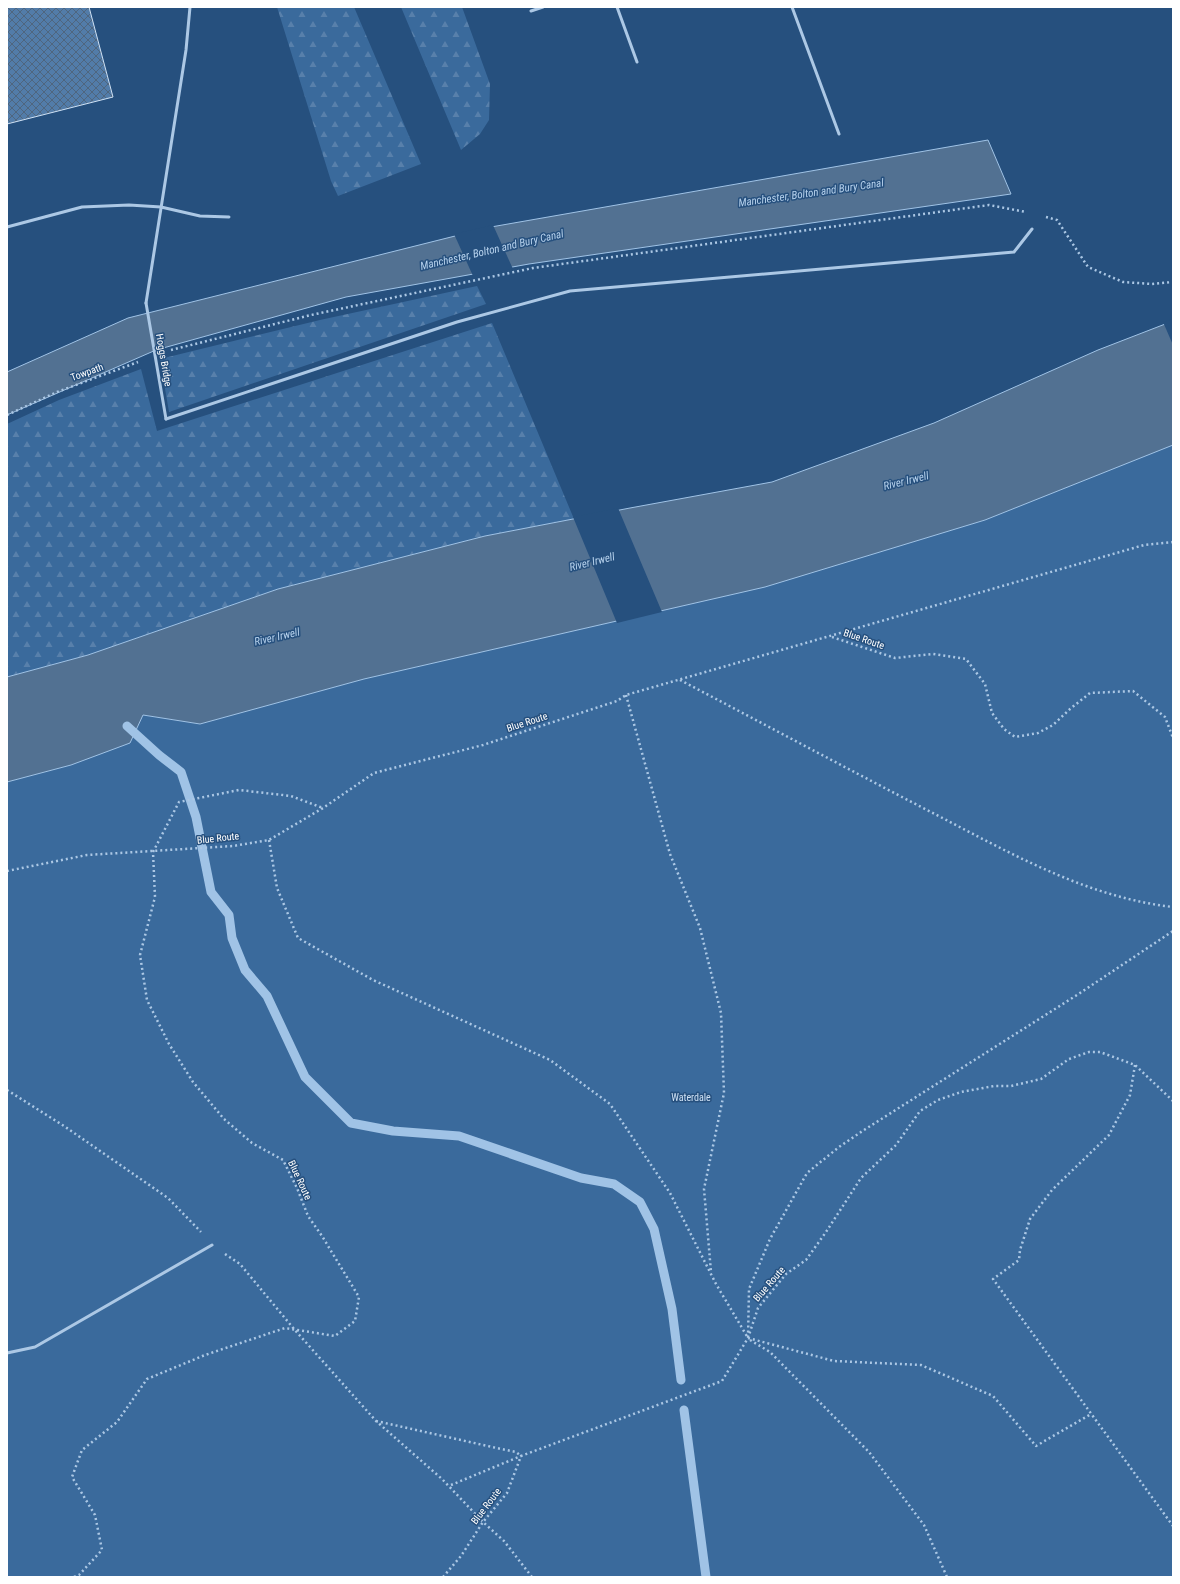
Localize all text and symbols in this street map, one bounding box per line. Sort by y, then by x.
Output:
water label: Manchester, Bolton and Bury Canal [738,176,885,210]
water label: Manchester, Bolton and Bury Canal [419,227,565,273]
street label: Hoggs Bridge [154,333,174,388]
street label: Towpath [69,361,105,383]
water label: River Irwell [882,469,931,493]
water label: River Irwell [568,550,617,574]
water label: River Irwell [253,625,302,649]
street label: Blue Route [842,627,886,651]
street label: Blue Route [505,710,549,734]
street label: Blue Route [196,830,240,846]
park label: Waterdale [671,1092,711,1103]
street label: Blue Route [286,1158,314,1202]
street label: Blue Route [751,1264,787,1304]
street label: Blue Route [469,1486,503,1526]

